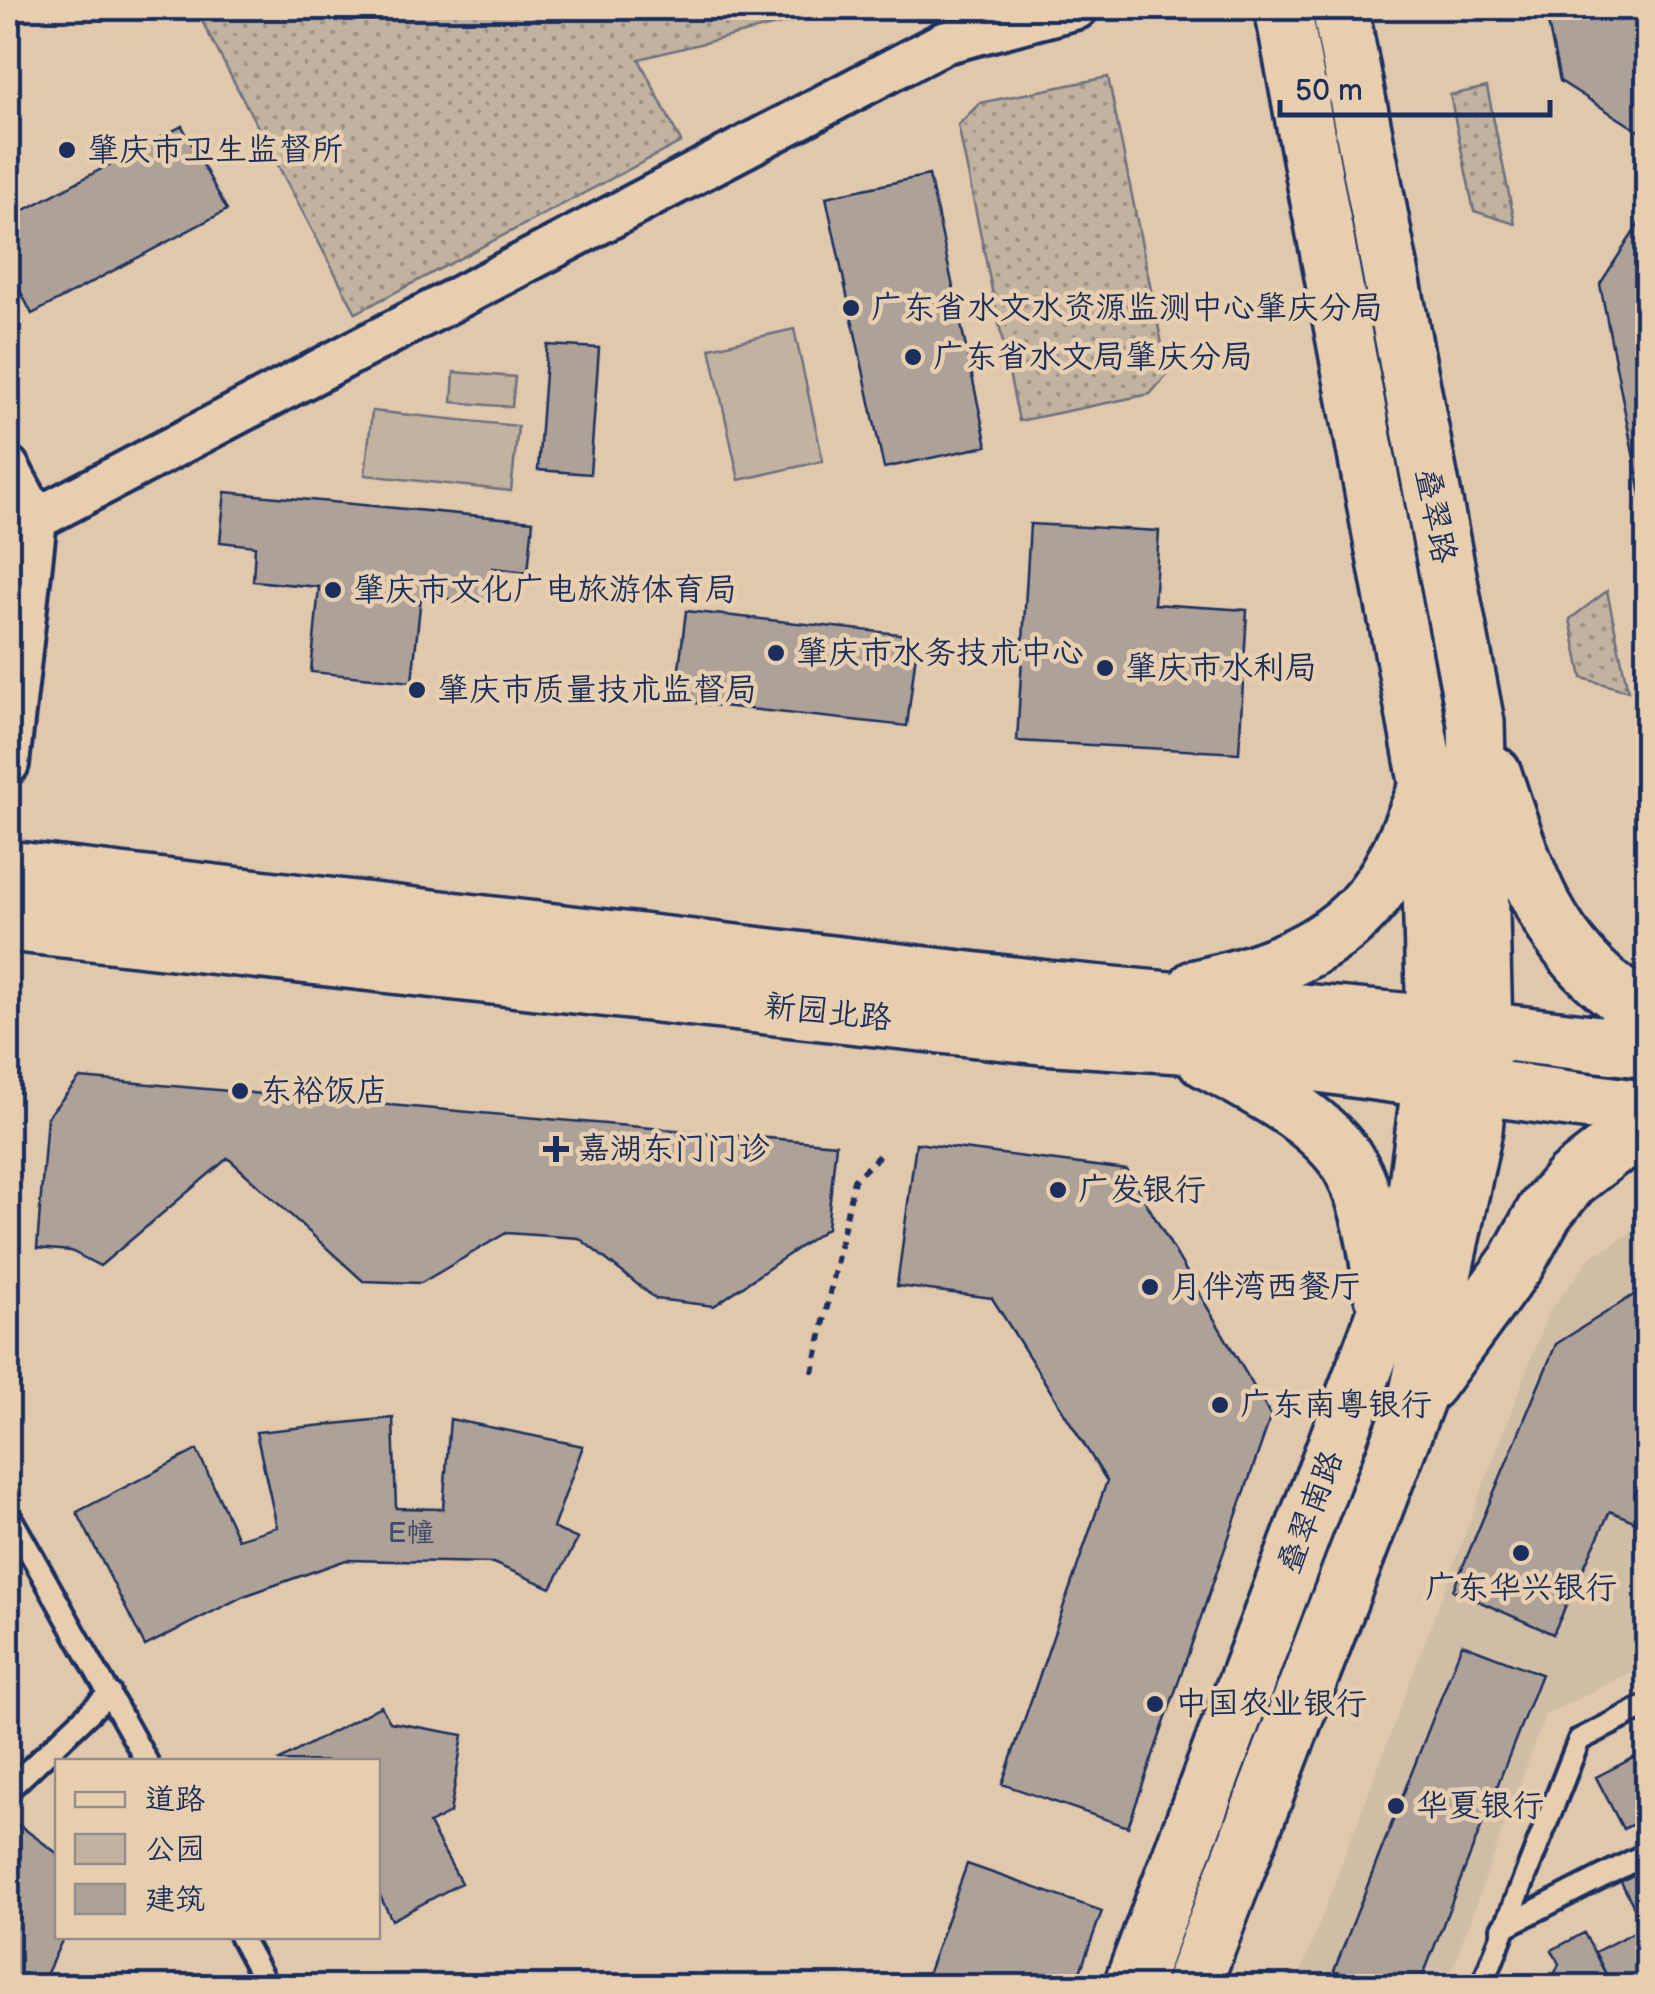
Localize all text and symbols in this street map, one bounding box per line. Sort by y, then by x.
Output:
scale bar [1280,55,1550,117]
text: 50 m [1295,73,1363,109]
place label: 肇庆市卫生监督所 [87,131,343,170]
marker: 肇庆市卫生监督所 [56,139,78,161]
place label: 广东省水文水资源监测中心肇庆分局 [871,289,1383,328]
marker: 广东省水文水资源监测中心肇庆分局 [840,297,862,319]
place label: 广东省水文局肇庆分局 [933,338,1253,377]
marker: 广东省水文局肇庆分局 [902,346,924,368]
street label: 叠翠路 [1407,465,1463,567]
place label: 肇庆市文化广电旅游体育局 [353,571,737,610]
marker: 肇庆市文化广电旅游体育局 [322,579,344,601]
place label: 肇庆市水务技术中心 [796,634,1084,673]
marker: 肇庆市水务技术中心 [765,642,787,664]
place label: 肇庆市水利局 [1125,649,1317,688]
marker: 肇庆市水利局 [1094,657,1116,679]
place label: 肇庆市质量技术监督局 [437,671,757,710]
marker: 肇庆市质量技术监督局 [406,679,428,701]
street label: 新园北路 [762,987,894,1039]
place label: 东裕饭店 [260,1072,388,1111]
marker: 东裕饭店 [229,1080,251,1102]
place label: 嘉湖东门门诊 [578,1130,770,1169]
marker: 嘉湖东门门诊 [543,1136,569,1162]
place label: 广发银行 [1078,1171,1206,1210]
marker: 广发银行 [1047,1179,1069,1201]
place label: 月伴湾西餐厅 [1170,1268,1362,1307]
marker: 月伴湾西餐厅 [1139,1276,1161,1298]
place label: 广东南粤银行 [1240,1386,1432,1425]
marker: 广东南粤银行 [1209,1394,1231,1416]
street label: 叠翠南路 [1270,1445,1352,1579]
house number: E幢 [388,1517,434,1550]
marker: 广东华兴银行 [1510,1542,1532,1564]
place label: 广东华兴银行 [1425,1569,1617,1608]
place label: 中国农业银行 [1175,1685,1367,1724]
marker: 中国农业银行 [1144,1693,1166,1715]
legend [55,1759,380,1939]
text: 道路 [145,1782,205,1818]
place label: 华夏银行 [1416,1787,1544,1826]
marker: 华夏银行 [1385,1795,1407,1817]
text: 公园 [145,1832,205,1868]
text: 建筑 [145,1882,205,1918]

